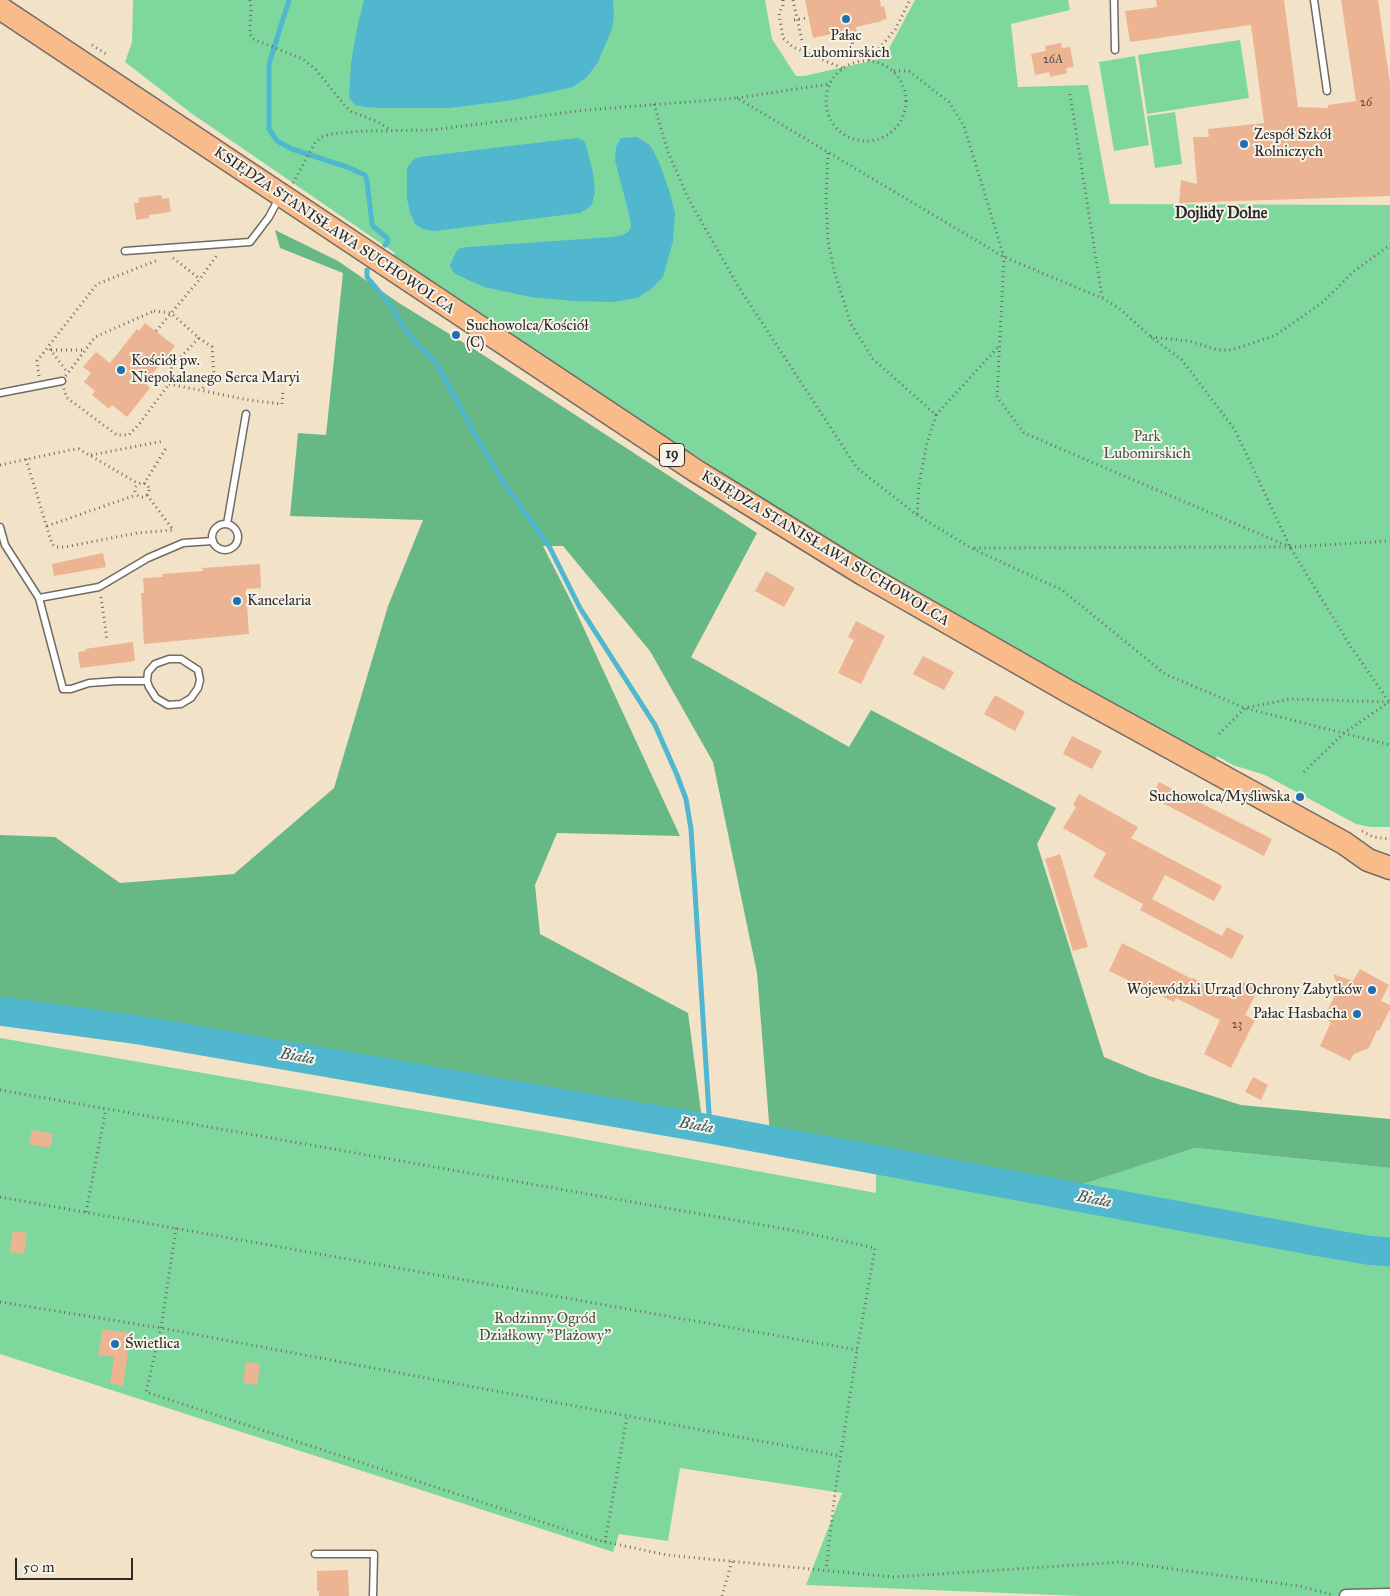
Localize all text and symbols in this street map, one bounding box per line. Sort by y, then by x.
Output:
marker: Pałac Lubomirskich [840,13,852,25]
place label: Pałac Lubomirskich [802,27,890,62]
house number: 26A [1043,53,1063,67]
house number: 26 [1360,96,1372,110]
place label: Zespół Szkół Rolniczych [1254,126,1332,161]
marker: Zespół Szkół Rolniczych [1238,138,1250,150]
street label: KSIĘDZA STANISŁAWA SUCHOWOLCA [210,143,458,319]
district label: Dojlidy Dolne [1175,204,1267,224]
place label: Suchowolca/Kościół (C) [466,317,588,352]
marker: Suchowolca/Kościół (C) [450,329,462,341]
place label: Kościół pw. Niepokalanego Serca Maryi [131,352,300,387]
marker: Kościół pw. Niepokalanego Serca Maryi [115,364,127,376]
park label: Park Lubomirskich [1103,428,1191,463]
road number: 19 [660,444,684,466]
street label: KSIĘDZA STANISŁAWA SUCHOWOLCA [697,467,953,631]
place label: Kancelaria [247,592,311,610]
marker: Kancelaria [231,595,243,607]
place label: Suchowolca/Myśliwska [1149,788,1290,806]
marker: Suchowolca/Myśliwska [1294,791,1306,803]
place label: Wojewódzki Urząd Ochrony Zabytków [1127,981,1362,999]
marker: Wojewódzki Urząd Ochrony Zabytków [1366,984,1378,996]
place label: Pałac Hasbacha [1253,1005,1347,1023]
marker: Pałac Hasbacha [1351,1008,1363,1020]
house number: 23 [1232,1018,1242,1032]
water label: Biała [278,1045,316,1069]
water label: Biała [677,1114,715,1138]
water label: Biała [1075,1187,1113,1213]
park label: Rodzinny Ogród Działkowy "Plażowy" [479,1310,611,1345]
place label: Świetlica [125,1335,180,1353]
marker: Świetlica [109,1338,121,1350]
scale bar [18,1548,135,1580]
text: 50 m [23,1558,55,1576]

